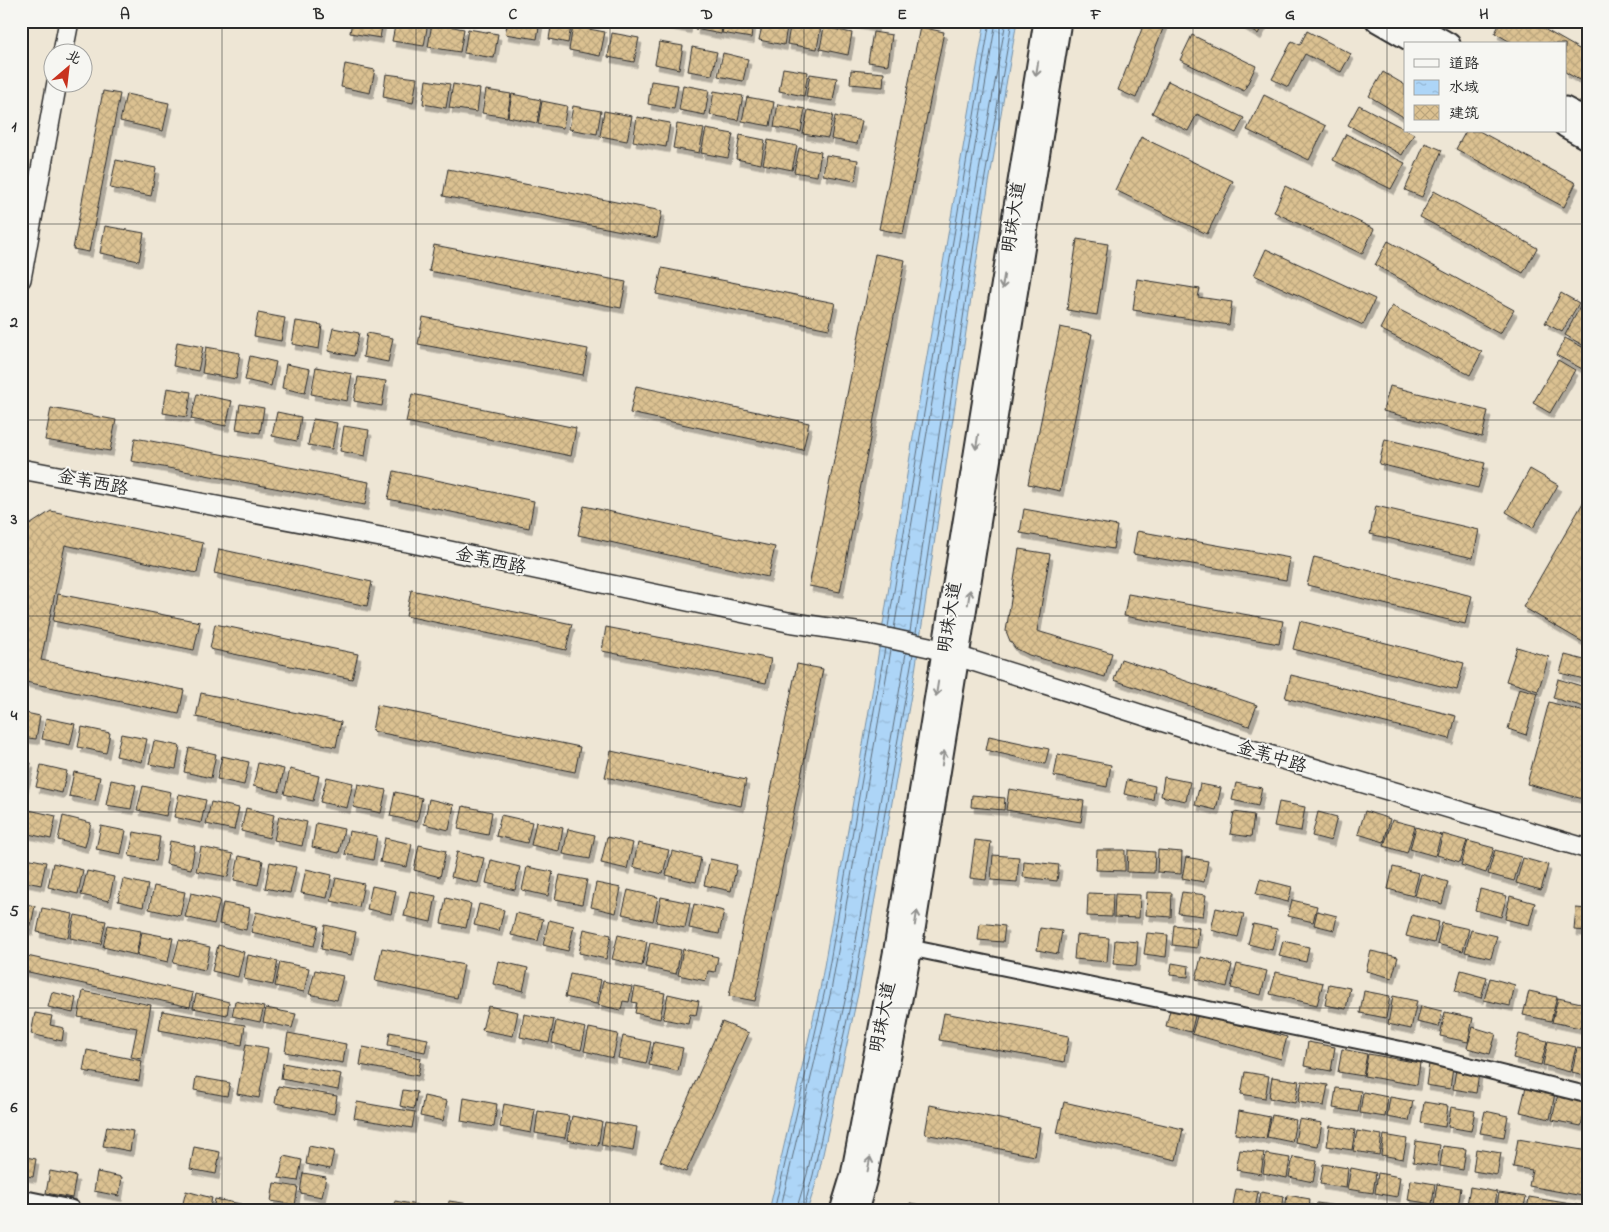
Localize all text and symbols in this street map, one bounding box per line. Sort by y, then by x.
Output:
text: A [120,3,130,27]
text: B [313,3,325,27]
text: C [509,3,518,27]
text: D [700,3,713,27]
text: E [897,3,907,27]
text: F [1090,3,1102,27]
text: G [1285,3,1295,27]
text: H [1479,3,1489,27]
north arrow [42,42,92,92]
legend [1404,42,1566,132]
text: 北 [62,45,85,70]
text: 道路 [1449,53,1479,75]
one-way arrow [1031,61,1041,77]
text: 水域 [1449,77,1479,99]
text: 建筑 [1449,103,1479,125]
text: 1 [11,115,17,139]
street label: 明珠大道 [997,180,1033,255]
one-way arrow [997,273,1007,289]
text: 2 [9,311,18,335]
one-way arrow [971,434,981,450]
street label: 金苇西路 [55,464,130,504]
text: 3 [10,508,18,532]
street label: 金苇西路 [453,542,529,582]
street label: 明珠大道 [933,580,969,655]
one-way arrow [964,590,974,606]
one-way arrow [932,681,942,697]
text: 4 [10,704,18,728]
street label: 金苇中路 [1233,735,1310,781]
one-way arrow [938,750,948,766]
text: 5 [9,900,19,924]
one-way arrow [912,911,922,927]
street label: 明珠大道 [864,980,904,1055]
text: 6 [9,1096,18,1120]
one-way arrow [865,1156,874,1172]

